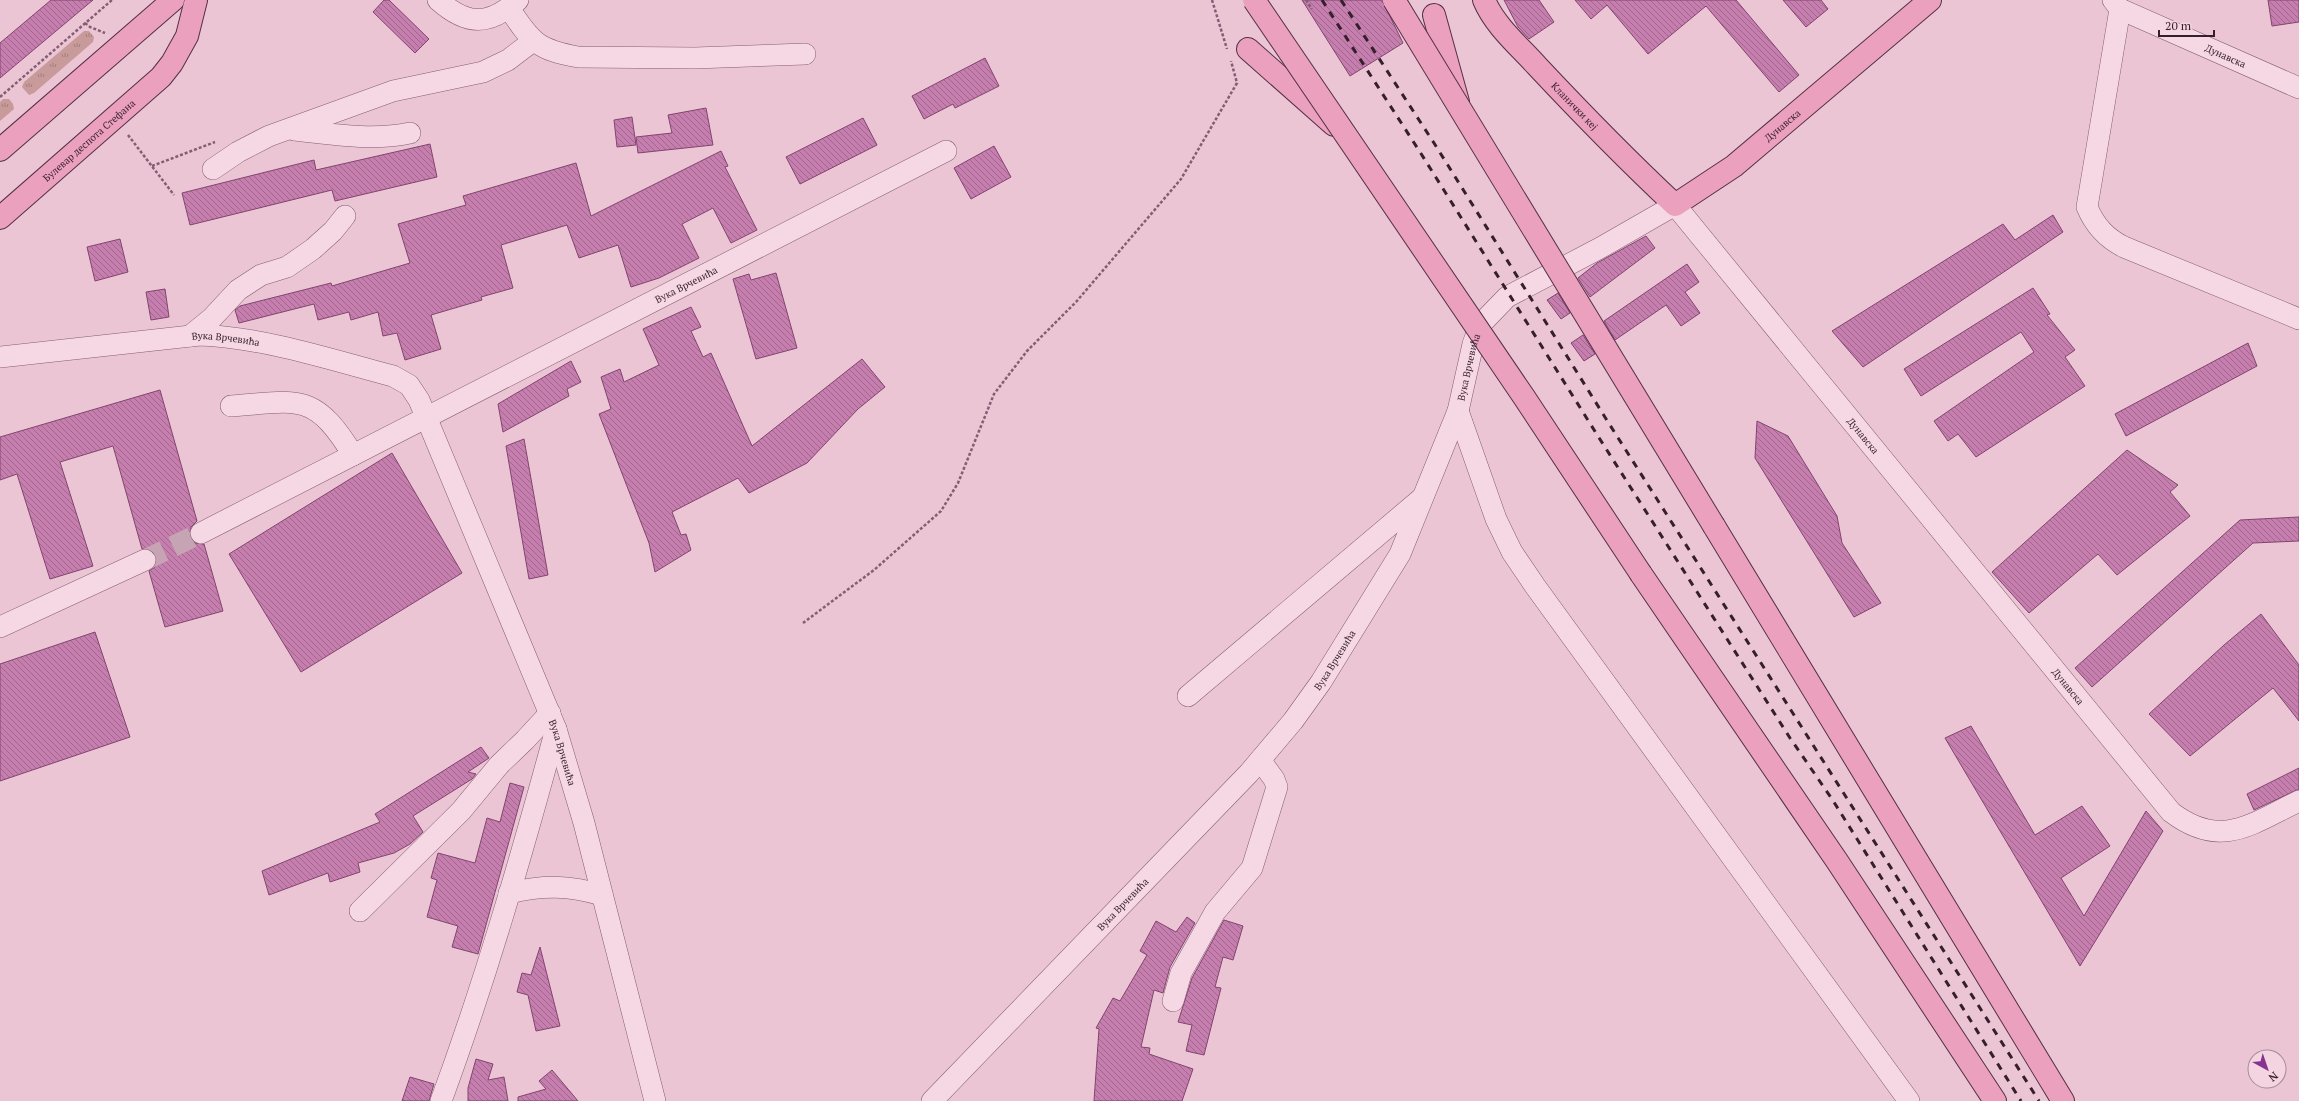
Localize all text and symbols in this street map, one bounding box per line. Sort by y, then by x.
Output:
scale bar [2159,12,2214,38]
text: 20 m [2165,18,2192,33]
street label: Дунавска [2203,41,2248,71]
street label: Кланички кеј [1548,79,1601,133]
street label: Булевар деспота Стефана [40,97,138,185]
street label: Дунавска [1762,107,1803,144]
street label: Вука Врчевића [653,263,720,306]
street label: Вука Врчевића [191,329,261,349]
street label: Вука Врчевића [1454,332,1483,402]
street label: Дунавска [1844,415,1882,457]
street label: Вука Врчевића [1311,628,1359,693]
street label: Дунавска [2049,666,2087,708]
street label: Вука Врчевића [546,717,578,787]
street label: Вука Врчевића [1094,875,1151,934]
north arrow [2247,1049,2287,1089]
text: N [2265,1069,2281,1085]

